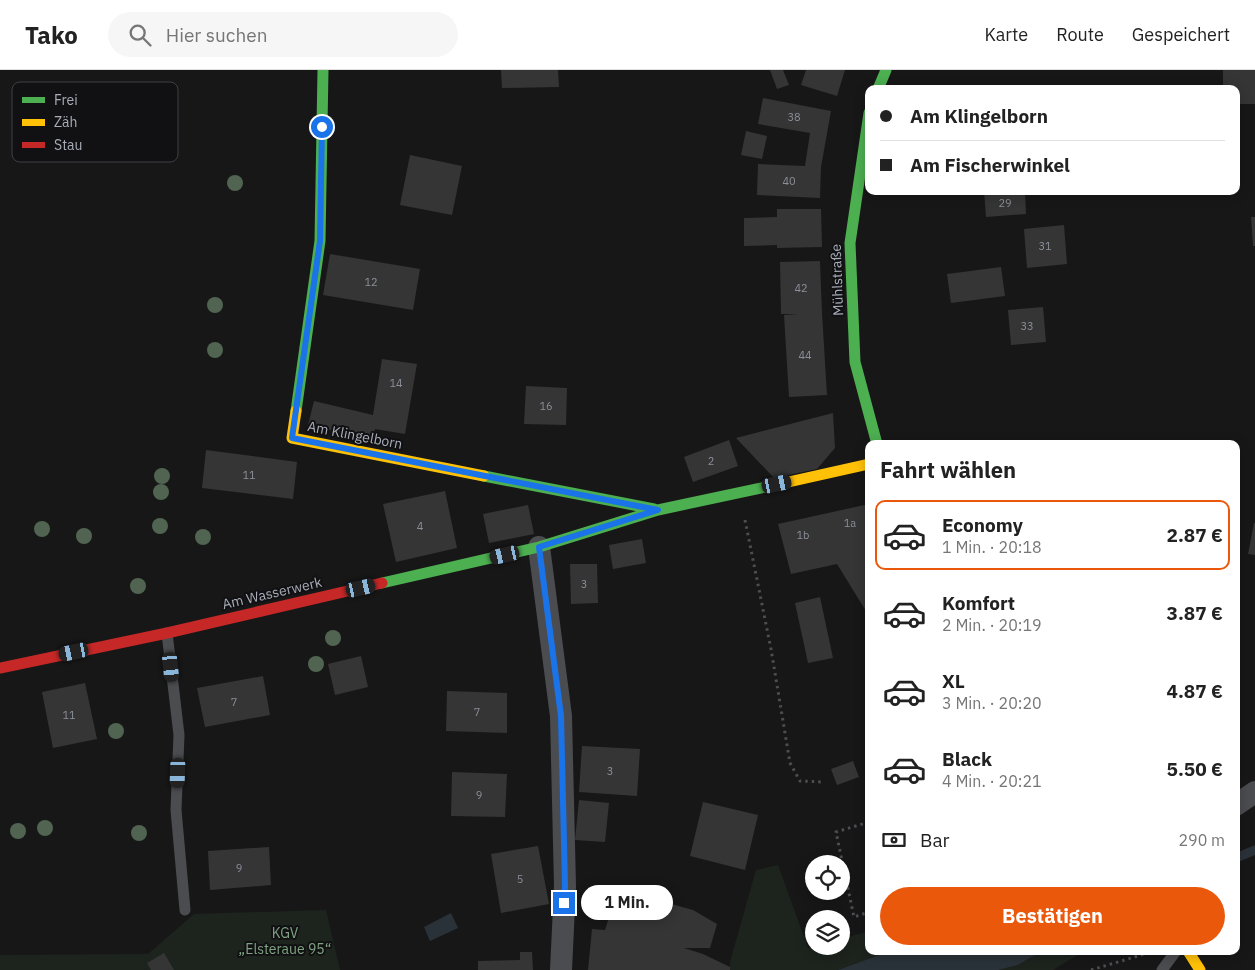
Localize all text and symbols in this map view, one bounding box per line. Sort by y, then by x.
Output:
search box [108,12,458,57]
text: Tako [25,19,78,51]
icon: search [126,21,154,49]
text: Hier suchen [166,23,267,47]
text: Karte [985,23,1028,46]
text: Route [1056,23,1104,46]
text: Gespeichert [1132,23,1230,46]
legend [12,82,178,162]
text: Frei [54,91,78,109]
text: Am Klingelborn [910,104,1048,128]
house number: 38 [787,110,801,124]
text: Zäh [54,113,78,131]
route start [311,116,333,138]
text: Stau [54,136,82,154]
text: Am Fischerwinkel [910,153,1070,177]
house number: 40 [782,174,796,188]
house number: 29 [998,196,1012,210]
house number: 31 [1038,239,1052,253]
street label: Mühlstraße [827,243,847,316]
house number: 12 [364,275,378,289]
house number: 42 [794,281,808,295]
house number: 33 [1020,319,1034,333]
house number: 44 [798,348,812,362]
house number: 14 [389,376,403,390]
house number: 16 [539,399,553,413]
street label: Am Klingelborn [306,417,404,453]
house number: 2 [708,454,714,468]
text: Fahrt wählen [880,455,1016,484]
house number: 11 [242,468,256,482]
car [760,474,793,494]
icon: car [882,513,927,558]
text: Economy [942,513,1023,537]
house number: 1a [844,516,856,530]
house number: 4 [417,519,424,533]
text: 2.87 € [1167,523,1223,547]
house number: 1b [797,528,809,542]
text: 1 Min. · 20:18 [942,537,1042,557]
car [488,544,521,566]
street label: Am Wasserwerk [220,573,324,613]
car [344,577,377,599]
house number: 3 [581,577,587,591]
icon: car [882,591,927,636]
text: Komfort [942,591,1015,615]
text: 3.87 € [1167,601,1223,625]
text: 2 Min. · 20:19 [942,615,1042,635]
car [57,642,90,662]
car [161,651,180,683]
icon: car [882,669,927,714]
text: XL [942,669,965,693]
text: 4.87 € [1167,679,1223,703]
text: 3 Min. · 20:20 [942,693,1042,713]
house number: 7 [231,695,237,709]
house number: 7 [474,705,480,719]
house number: 11 [62,708,76,722]
icon: car [882,747,927,792]
text: Black [942,747,992,771]
text: 5.50 € [1167,757,1223,781]
car [169,758,186,788]
house number: 3 [607,764,613,778]
text: 4 Min. · 20:21 [942,771,1042,791]
house number: 9 [476,788,482,802]
icon: cash [880,826,908,854]
text: Bar [920,828,950,852]
text: 290 m [1178,830,1225,850]
map controls [805,855,850,955]
button: locate [805,855,850,900]
house number: 9 [236,861,242,875]
house number: 5 [517,872,523,886]
callout: 1 Min. [582,886,674,920]
button: Bestätigen [880,887,1225,945]
route end [553,892,575,914]
text: 1 Min. [604,892,650,912]
button: layers [805,910,850,955]
park label: KGV „Elsteraue 95“ [239,924,332,958]

